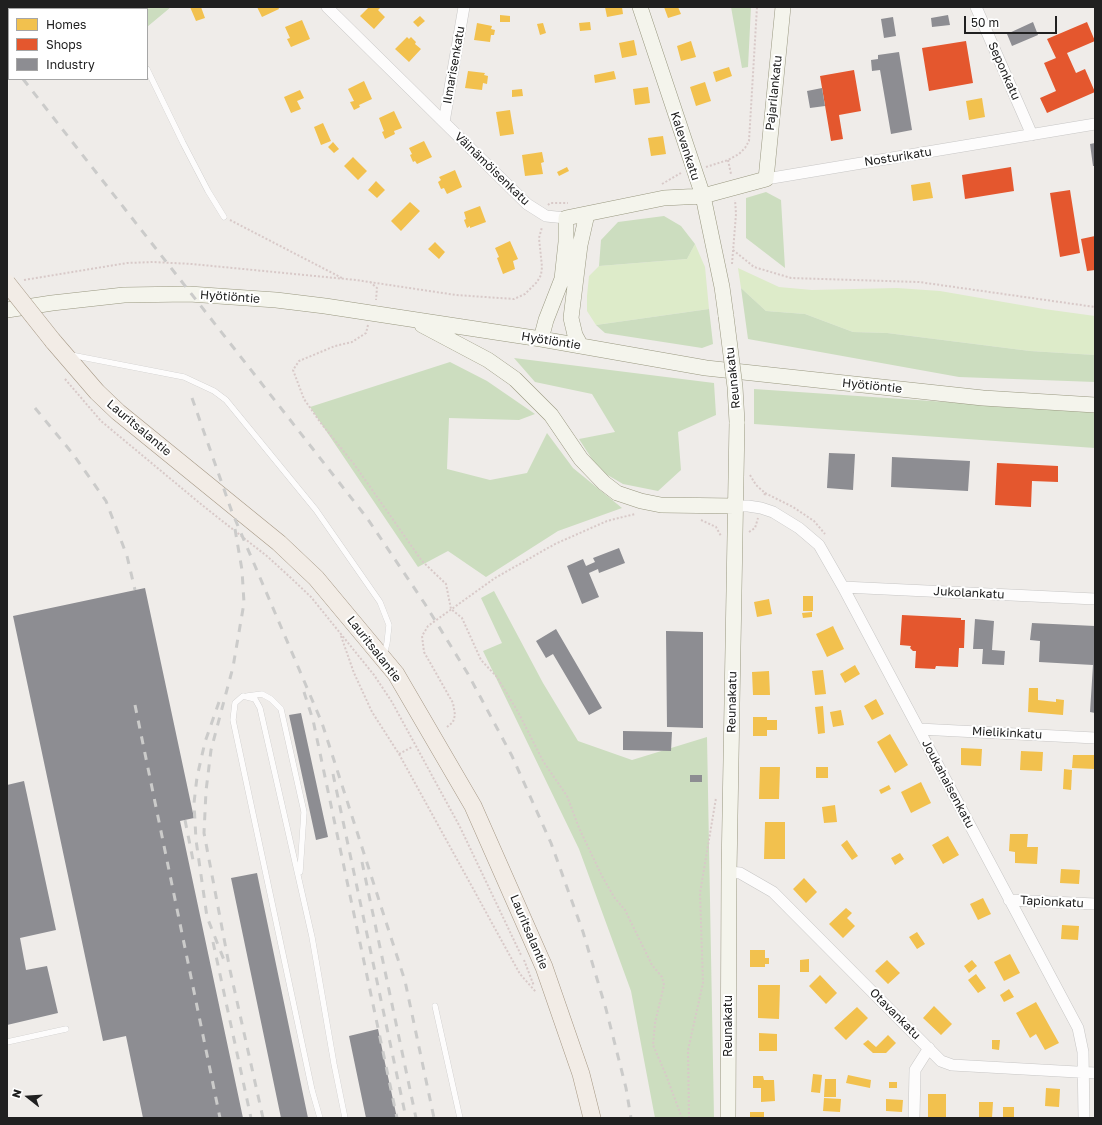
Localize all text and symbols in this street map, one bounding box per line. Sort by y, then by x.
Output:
legend [8,8,148,80]
scale bar [966,8,1059,34]
text: 50 m [971,15,999,30]
text: Homes [46,17,86,32]
street label: Ilmarisenkatu [440,25,468,105]
text: Shops [46,37,82,52]
street label: Seponkatu [985,40,1023,102]
street label: Pajarilankatu [763,55,785,131]
text: Industry [46,57,95,72]
street label: Kalevankatu [667,110,703,182]
street label: Väinämöisenkatu [451,130,533,208]
street label: Nosturikatu [863,145,933,169]
street label: Hyötiöntie [199,288,261,306]
street label: Hyötiöntie [520,329,582,353]
street label: Reunakatu [723,347,743,409]
street label: Hyötiöntie [841,376,903,396]
street label: Lauritsalantie [104,397,174,459]
street label: Jukolankatu [933,584,1005,602]
street label: Lauritsalantie [344,613,404,685]
street label: Reunakatu [724,671,740,733]
street label: Mielikinkatu [972,724,1042,742]
street label: Joukahaisenkatu [919,737,977,831]
street label: Lauritsalantie [507,893,551,971]
street label: Tapionkatu [1020,893,1084,911]
street label: Otavankatu [867,986,923,1042]
street label: Reunakatu [721,995,735,1057]
north arrow [8,1077,48,1117]
text: N [9,1087,23,1099]

